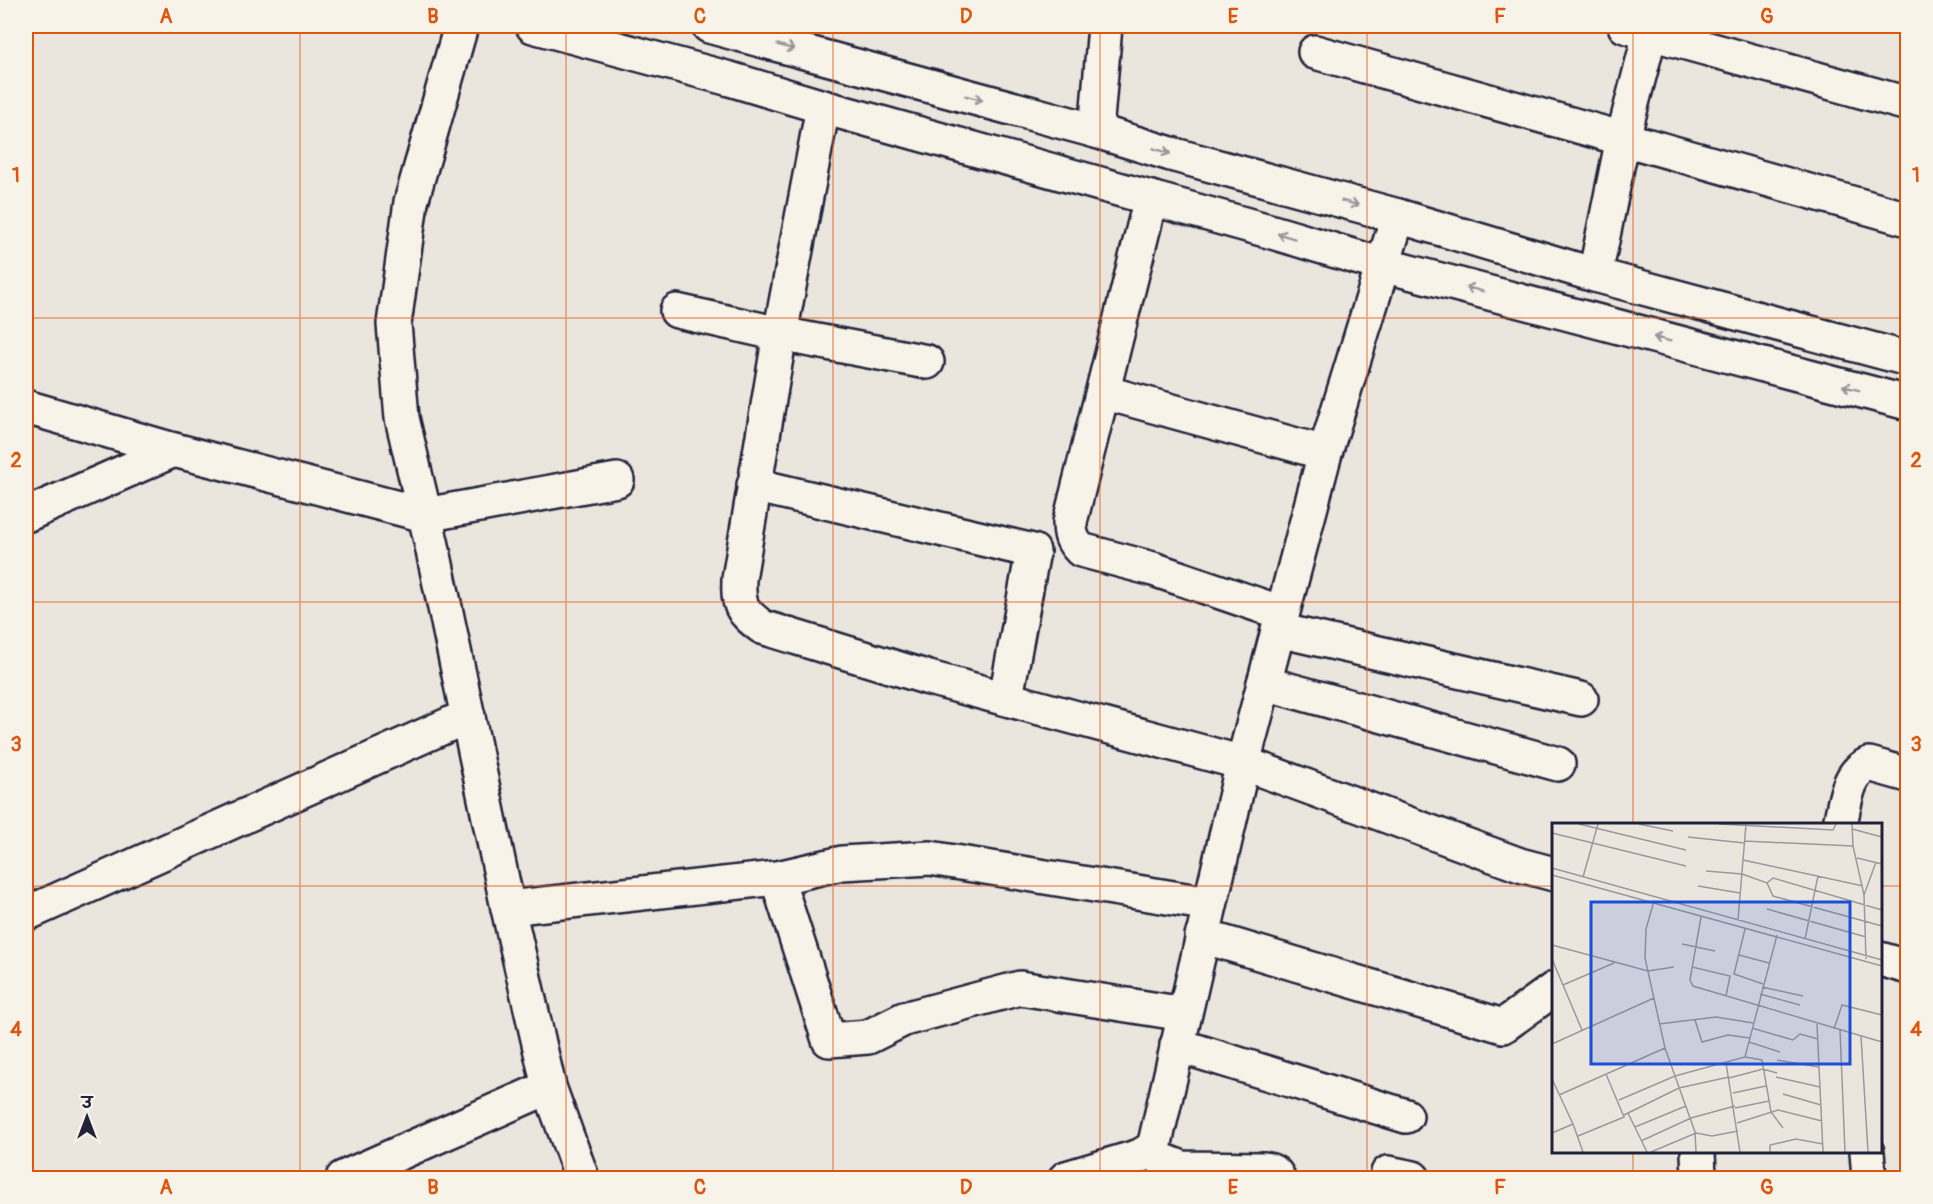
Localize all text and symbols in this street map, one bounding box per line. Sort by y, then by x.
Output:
text: A [160,4,173,29]
text: B [427,4,439,29]
text: C [694,4,706,29]
text: D [960,4,973,29]
text: E [1228,4,1239,29]
text: F [1494,4,1506,29]
text: G [1760,4,1774,29]
one-way arrow [776,42,795,53]
one-way arrow [964,93,983,104]
one-way arrow [1152,146,1171,157]
text: 1 [12,163,20,188]
text: 1 [1912,163,1920,188]
one-way arrow [1340,197,1359,209]
one-way arrow [1277,230,1296,241]
one-way arrow [1465,283,1484,294]
one-way arrow [1653,332,1672,344]
one-way arrow [1842,382,1861,394]
text: 2 [10,448,22,473]
text: 2 [1910,448,1922,473]
text: 3 [10,732,22,757]
text: 3 [1910,732,1922,757]
inset map [1552,823,1882,1153]
text: 4 [10,1017,22,1042]
text: 4 [1910,1017,1922,1042]
north arrow [57,1087,117,1147]
text: उ [80,1093,94,1113]
text: A [160,1175,173,1200]
text: B [427,1175,439,1200]
text: C [694,1175,706,1200]
text: D [960,1175,973,1200]
text: E [1228,1175,1239,1200]
text: F [1494,1175,1506,1200]
text: G [1760,1175,1774,1200]

